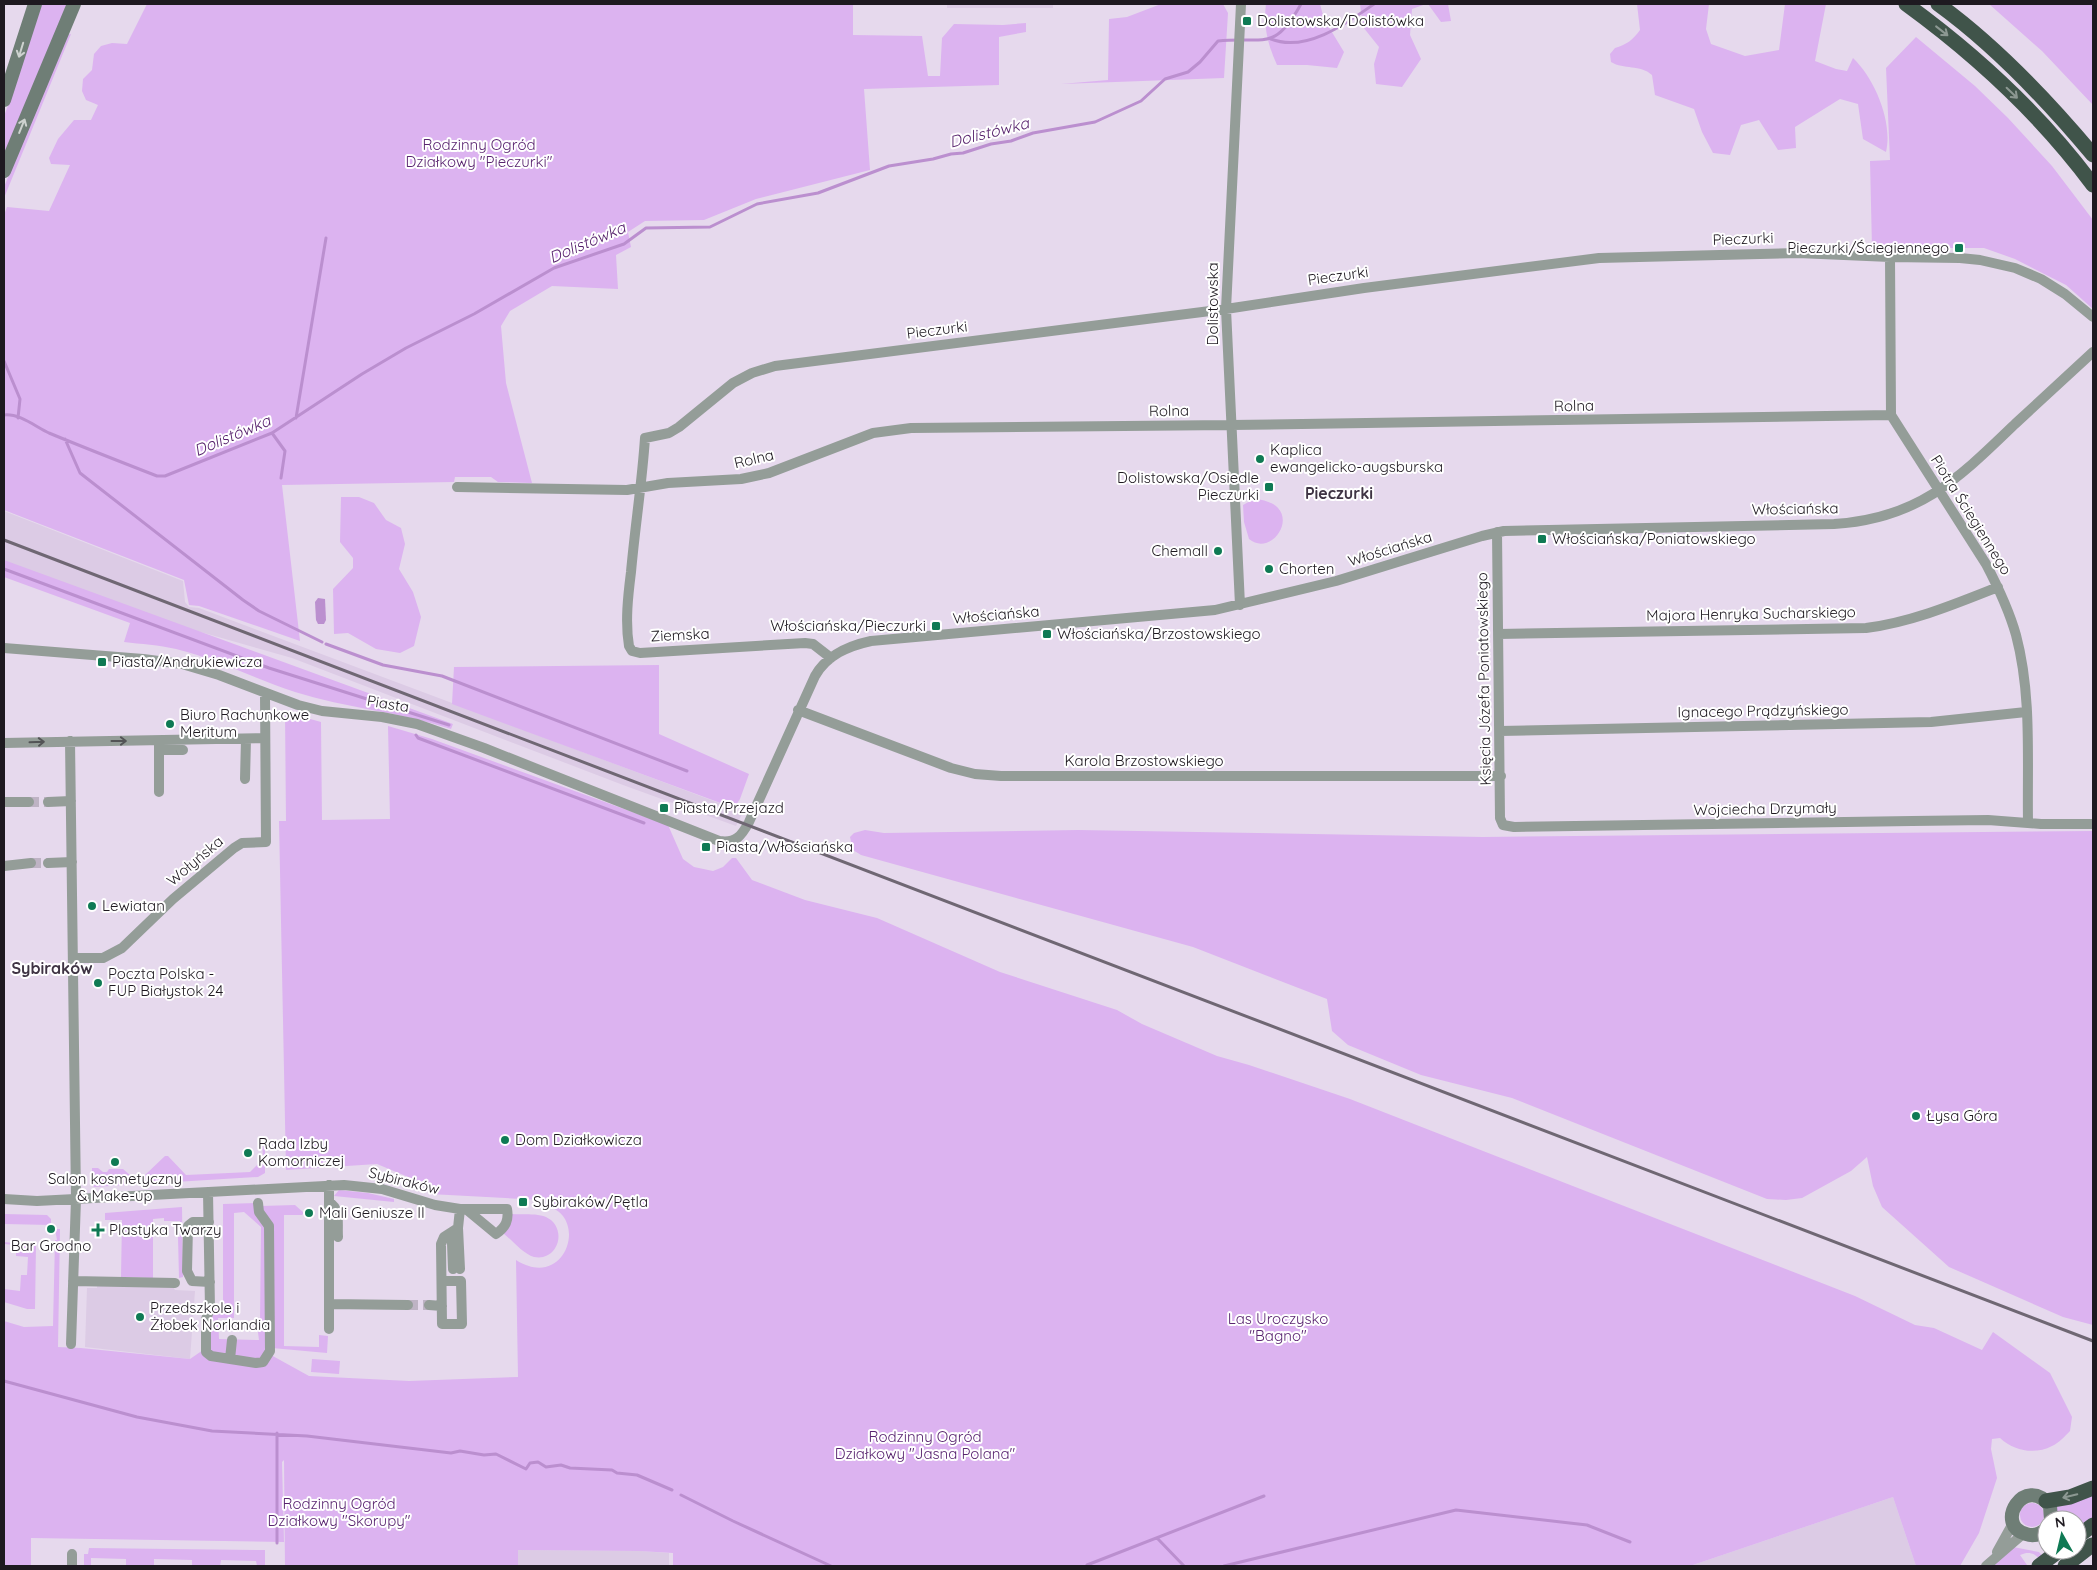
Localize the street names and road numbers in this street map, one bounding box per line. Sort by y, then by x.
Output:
street label: Pieczurki [1712,228,1774,249]
street label: Dolistowska [1203,262,1222,346]
street label: Pieczurki [1306,262,1370,289]
street label: Pieczurki [905,316,968,343]
street label: Rolna [1554,396,1594,415]
street label: Rolna [1149,401,1189,420]
street label: Rolna [732,445,776,472]
street label: Piotra Ściegiennego [1927,451,2016,578]
street label: Włościańska [1751,498,1839,519]
street label: Włościańska [1346,527,1434,570]
street label: Księcia Józefa Poniatowskiego [1472,572,1495,786]
street label: Włościańska [952,601,1040,628]
street label: Majora Henryka Sucharskiego [1646,602,1856,625]
street label: Ziemska [650,623,710,646]
street label: Piasta [366,691,411,716]
street label: Ignacego Prądzyńskiego [1677,700,1849,721]
street label: Karola Brzostowskiego [1064,751,1224,770]
street label: Wojciecha Drzymały [1693,798,1837,819]
street label: Wołyńska [162,831,227,890]
street label: Sybiraków [367,1163,442,1198]

